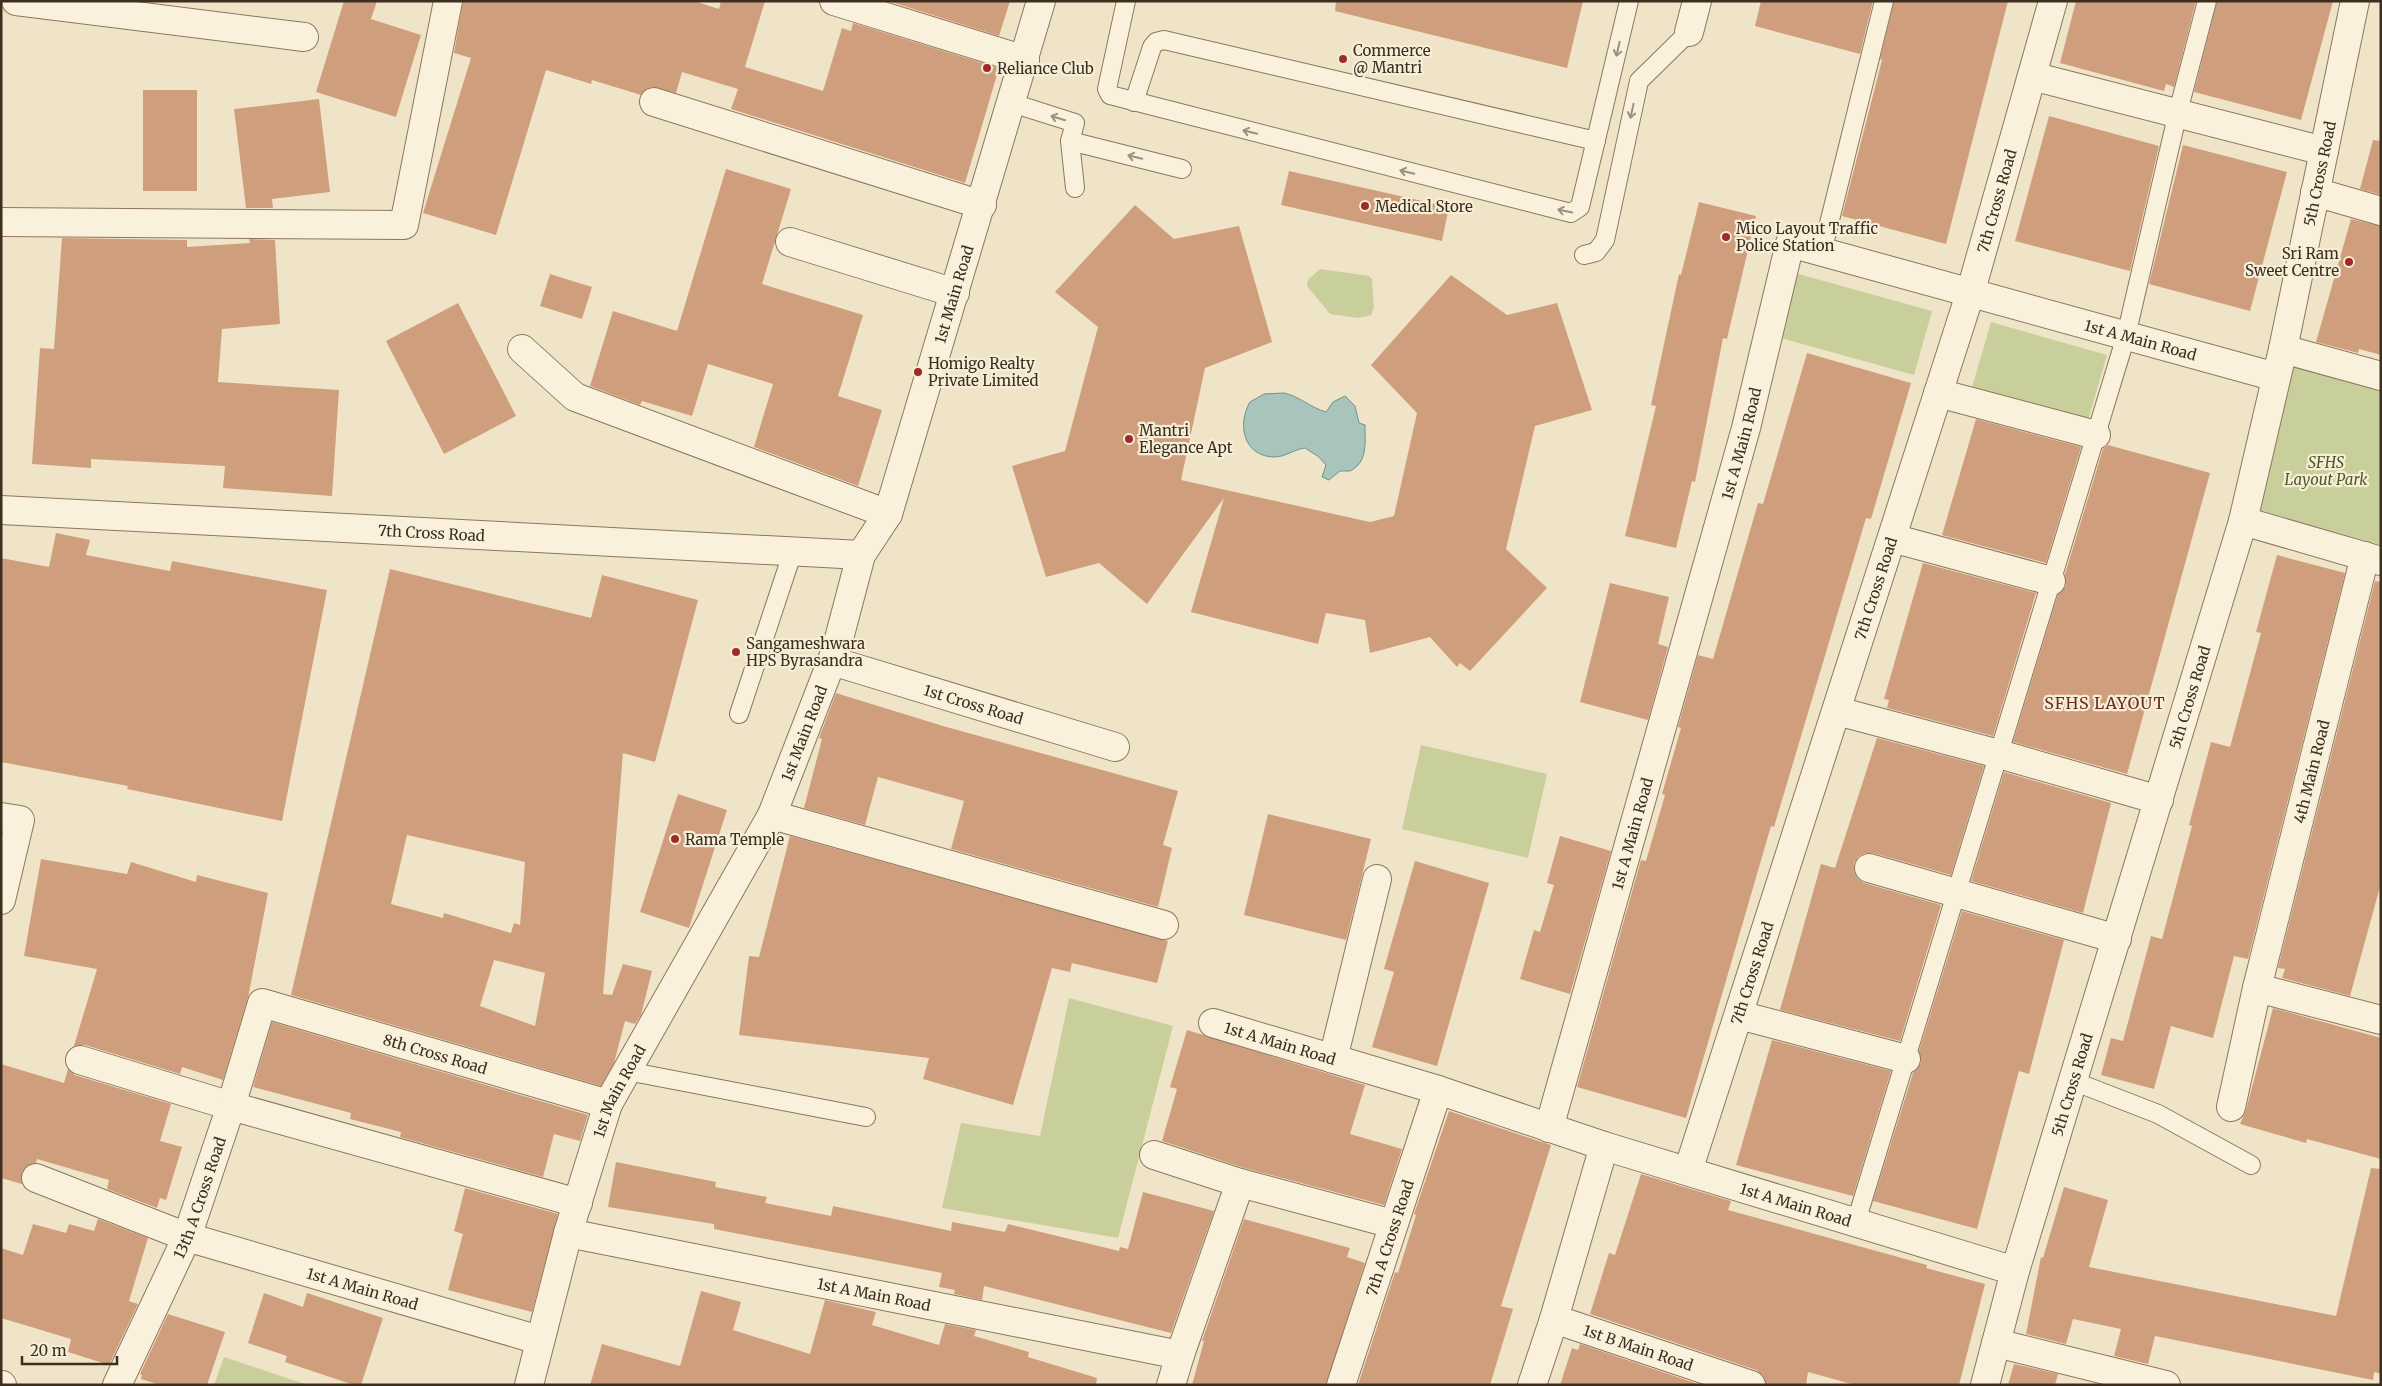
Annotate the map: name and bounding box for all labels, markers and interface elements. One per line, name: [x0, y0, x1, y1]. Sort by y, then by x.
one-way arrow: [1613, 40, 1622, 56]
place label: Commerce @ Mantri: [1353, 41, 1431, 77]
marker: Commerce @ Mantri: [1337, 53, 1349, 65]
place label: Reliance Club: [997, 59, 1094, 78]
marker: Reliance Club: [981, 62, 993, 74]
one-way arrow: [1627, 103, 1636, 119]
one-way arrow: [1050, 112, 1066, 122]
street label: 5th Cross Road: [2299, 119, 2339, 228]
one-way arrow: [1242, 127, 1258, 136]
street label: 7th Cross Road: [1973, 147, 2020, 255]
one-way arrow: [1127, 152, 1143, 161]
one-way arrow: [1400, 167, 1416, 176]
place label: Medical Store: [1375, 197, 1473, 216]
marker: Medical Store: [1359, 200, 1371, 212]
one-way arrow: [1558, 205, 1574, 215]
place label: Mico Layout Traffic Police Station: [1736, 219, 1878, 255]
marker: Mico Layout Traffic Police Station: [1720, 231, 1732, 243]
street label: 1st Main Road: [930, 243, 977, 345]
place label: Sri Ram Sweet Centre: [2245, 244, 2339, 280]
marker: Sri Ram Sweet Centre: [2343, 256, 2355, 268]
street label: 1st A Main Road: [2082, 315, 2199, 364]
place label: Homigo Realty Private Limited: [928, 354, 1039, 390]
marker: Homigo Realty Private Limited: [912, 366, 924, 378]
street label: 1st A Main Road: [1717, 385, 1765, 502]
place label: Mantri Elegance Apt: [1139, 421, 1233, 457]
marker: Mantri Elegance Apt: [1123, 433, 1135, 445]
park label: SFHS Layout Park: [2285, 453, 2368, 489]
street label: 7th Cross Road: [377, 520, 485, 545]
street label: 7th Cross Road: [1850, 535, 1901, 642]
place label: Sangameshwara HPS Byrasandra: [746, 634, 865, 670]
street label: 5th Cross Road: [2165, 643, 2214, 751]
marker: Sangameshwara HPS Byrasandra: [730, 646, 742, 658]
street label: 1st Cross Road: [922, 680, 1026, 728]
street label: 1st Main Road: [777, 683, 831, 784]
district label: SFHS LAYOUT: [2044, 693, 2166, 713]
street label: 4th Main Road: [2289, 718, 2333, 825]
street label: 1st A Main Road: [1607, 775, 1657, 892]
place label: Rama Temple: [685, 830, 784, 849]
marker: Rama Temple: [669, 833, 681, 845]
street label: 7th Cross Road: [1726, 919, 1777, 1027]
street label: 1st A Main Road: [1222, 1017, 1338, 1069]
street label: 8th Cross Road: [381, 1029, 490, 1078]
street label: 5th Cross Road: [2047, 1031, 2096, 1139]
street label: 1st Main Road: [589, 1041, 649, 1140]
street label: 13th A Cross Road: [169, 1134, 229, 1261]
street label: 7th A Cross Road: [1361, 1177, 1417, 1298]
street label: 1st A Main Road: [1738, 1178, 1854, 1230]
street label: 1st A Main Road: [304, 1263, 421, 1314]
street label: 1st A Main Road: [816, 1273, 932, 1315]
street label: 1st B Main Road: [1581, 1320, 1696, 1375]
scale bar: [22, 1334, 118, 1366]
text: 20 m: [30, 1341, 67, 1360]

